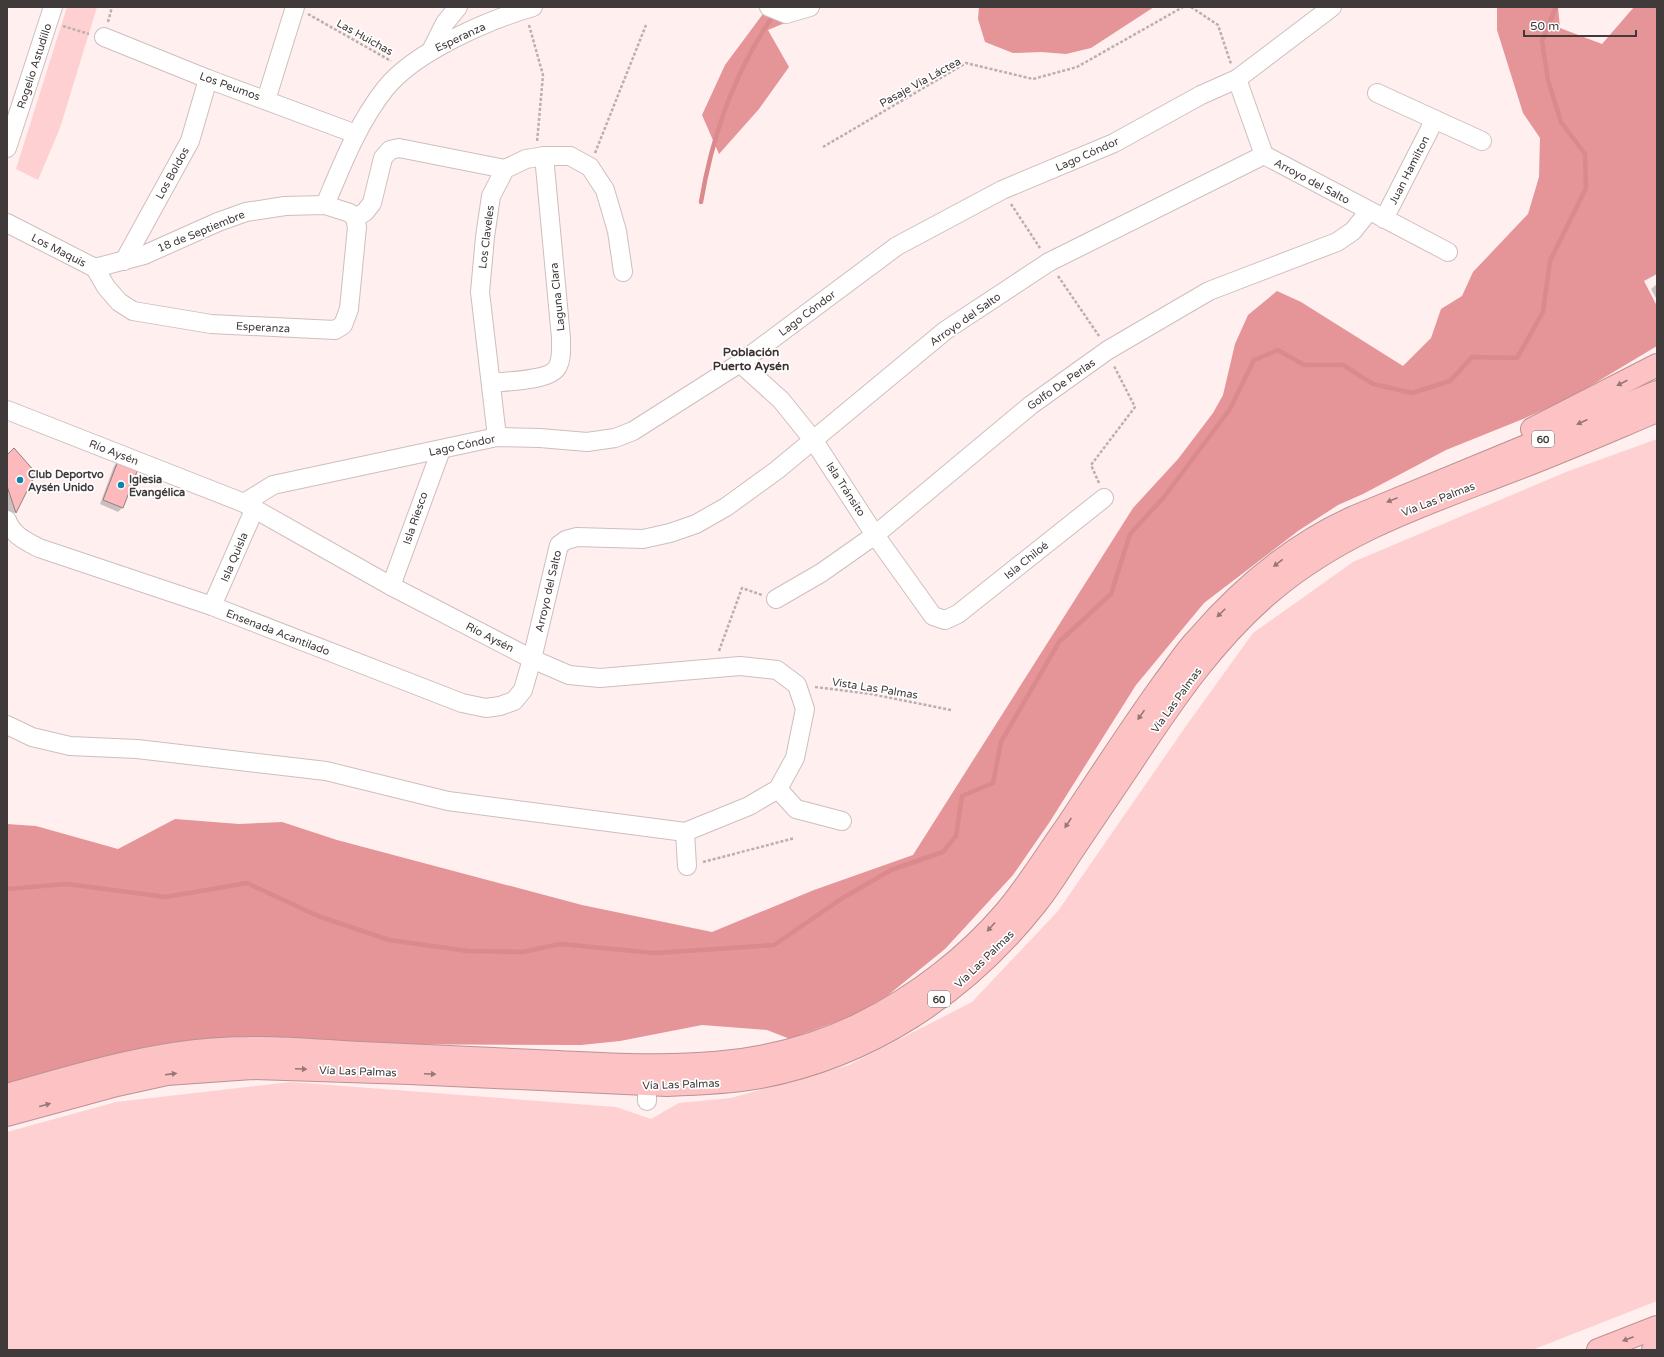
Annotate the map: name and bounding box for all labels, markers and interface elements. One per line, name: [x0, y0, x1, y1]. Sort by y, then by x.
scale bar: [1524, 12, 1636, 38]
street label: Las Huichas: [334, 17, 395, 58]
text: 50 m: [1530, 19, 1559, 33]
street label: Esperanza: [433, 20, 487, 55]
street label: Rogelio Astudillo: [15, 22, 54, 110]
street label: Pasaje Vía Láctea: [877, 55, 963, 110]
street label: Los Peumos: [198, 70, 262, 103]
street label: Lago Cóndor: [1054, 134, 1121, 174]
street label: Juan Hamilton: [1387, 134, 1432, 207]
street label: Los Boldos: [153, 145, 192, 201]
street label: Arroyo del Salto: [1272, 156, 1352, 207]
street label: Los Claveles: [476, 205, 497, 270]
street label: 18 de Septiembre: [156, 208, 247, 255]
street label: Los Maquis: [29, 231, 88, 270]
street label: Laguna Clara: [547, 262, 568, 332]
street label: Lago Cóndor: [776, 287, 839, 339]
street label: Arroyo del Salto: [927, 290, 1004, 349]
street label: Esperanza: [236, 320, 290, 335]
district label: Población Puerto Aysén: [713, 345, 789, 374]
street label: Golfo De Perlas: [1025, 356, 1098, 413]
one-way arrow: [1617, 380, 1628, 386]
one-way arrow: [1576, 419, 1588, 426]
road number: 60: [1532, 431, 1554, 447]
street label: Lago Cóndor: [428, 432, 497, 459]
street label: Río Aysén: [87, 437, 140, 468]
street label: Isla Tránsito: [823, 460, 868, 519]
place label: Club Deportvo Aysén Unido: [28, 468, 104, 495]
place label: Iglesia Evangélica: [129, 473, 185, 500]
marker: Club Deportvo Aysén Unido: [15, 475, 25, 485]
marker: Iglesia Evangélica: [116, 480, 126, 490]
street label: Vía Las Palmas: [1400, 480, 1477, 519]
street label: Isla Riesco: [400, 490, 431, 546]
one-way arrow: [1385, 498, 1397, 504]
street label: Isla Quisla: [218, 530, 251, 584]
street label: Isla Chiloé: [1002, 539, 1051, 582]
street label: Arroyo del Salto: [533, 549, 564, 633]
one-way arrow: [1273, 559, 1284, 567]
street label: Ensenada Acantilado: [224, 607, 332, 658]
one-way arrow: [1216, 608, 1226, 618]
street label: Río Aysén: [464, 620, 516, 655]
street label: Vía Las Palmas: [1148, 665, 1204, 735]
street label: Vista Las Palmas: [831, 675, 919, 702]
one-way arrow: [1137, 710, 1145, 720]
one-way arrow: [1065, 817, 1072, 829]
one-way arrow: [987, 922, 996, 932]
street label: Vía Las Palmas: [952, 928, 1017, 991]
road number: 60: [928, 991, 950, 1007]
street label: Vía Las Palmas: [319, 1064, 397, 1079]
one-way arrow: [295, 1066, 308, 1072]
one-way arrow: [165, 1071, 177, 1077]
one-way arrow: [424, 1071, 436, 1078]
street label: Vía Las Palmas: [642, 1077, 720, 1092]
one-way arrow: [38, 1101, 51, 1107]
one-way arrow: [1621, 1336, 1633, 1342]

